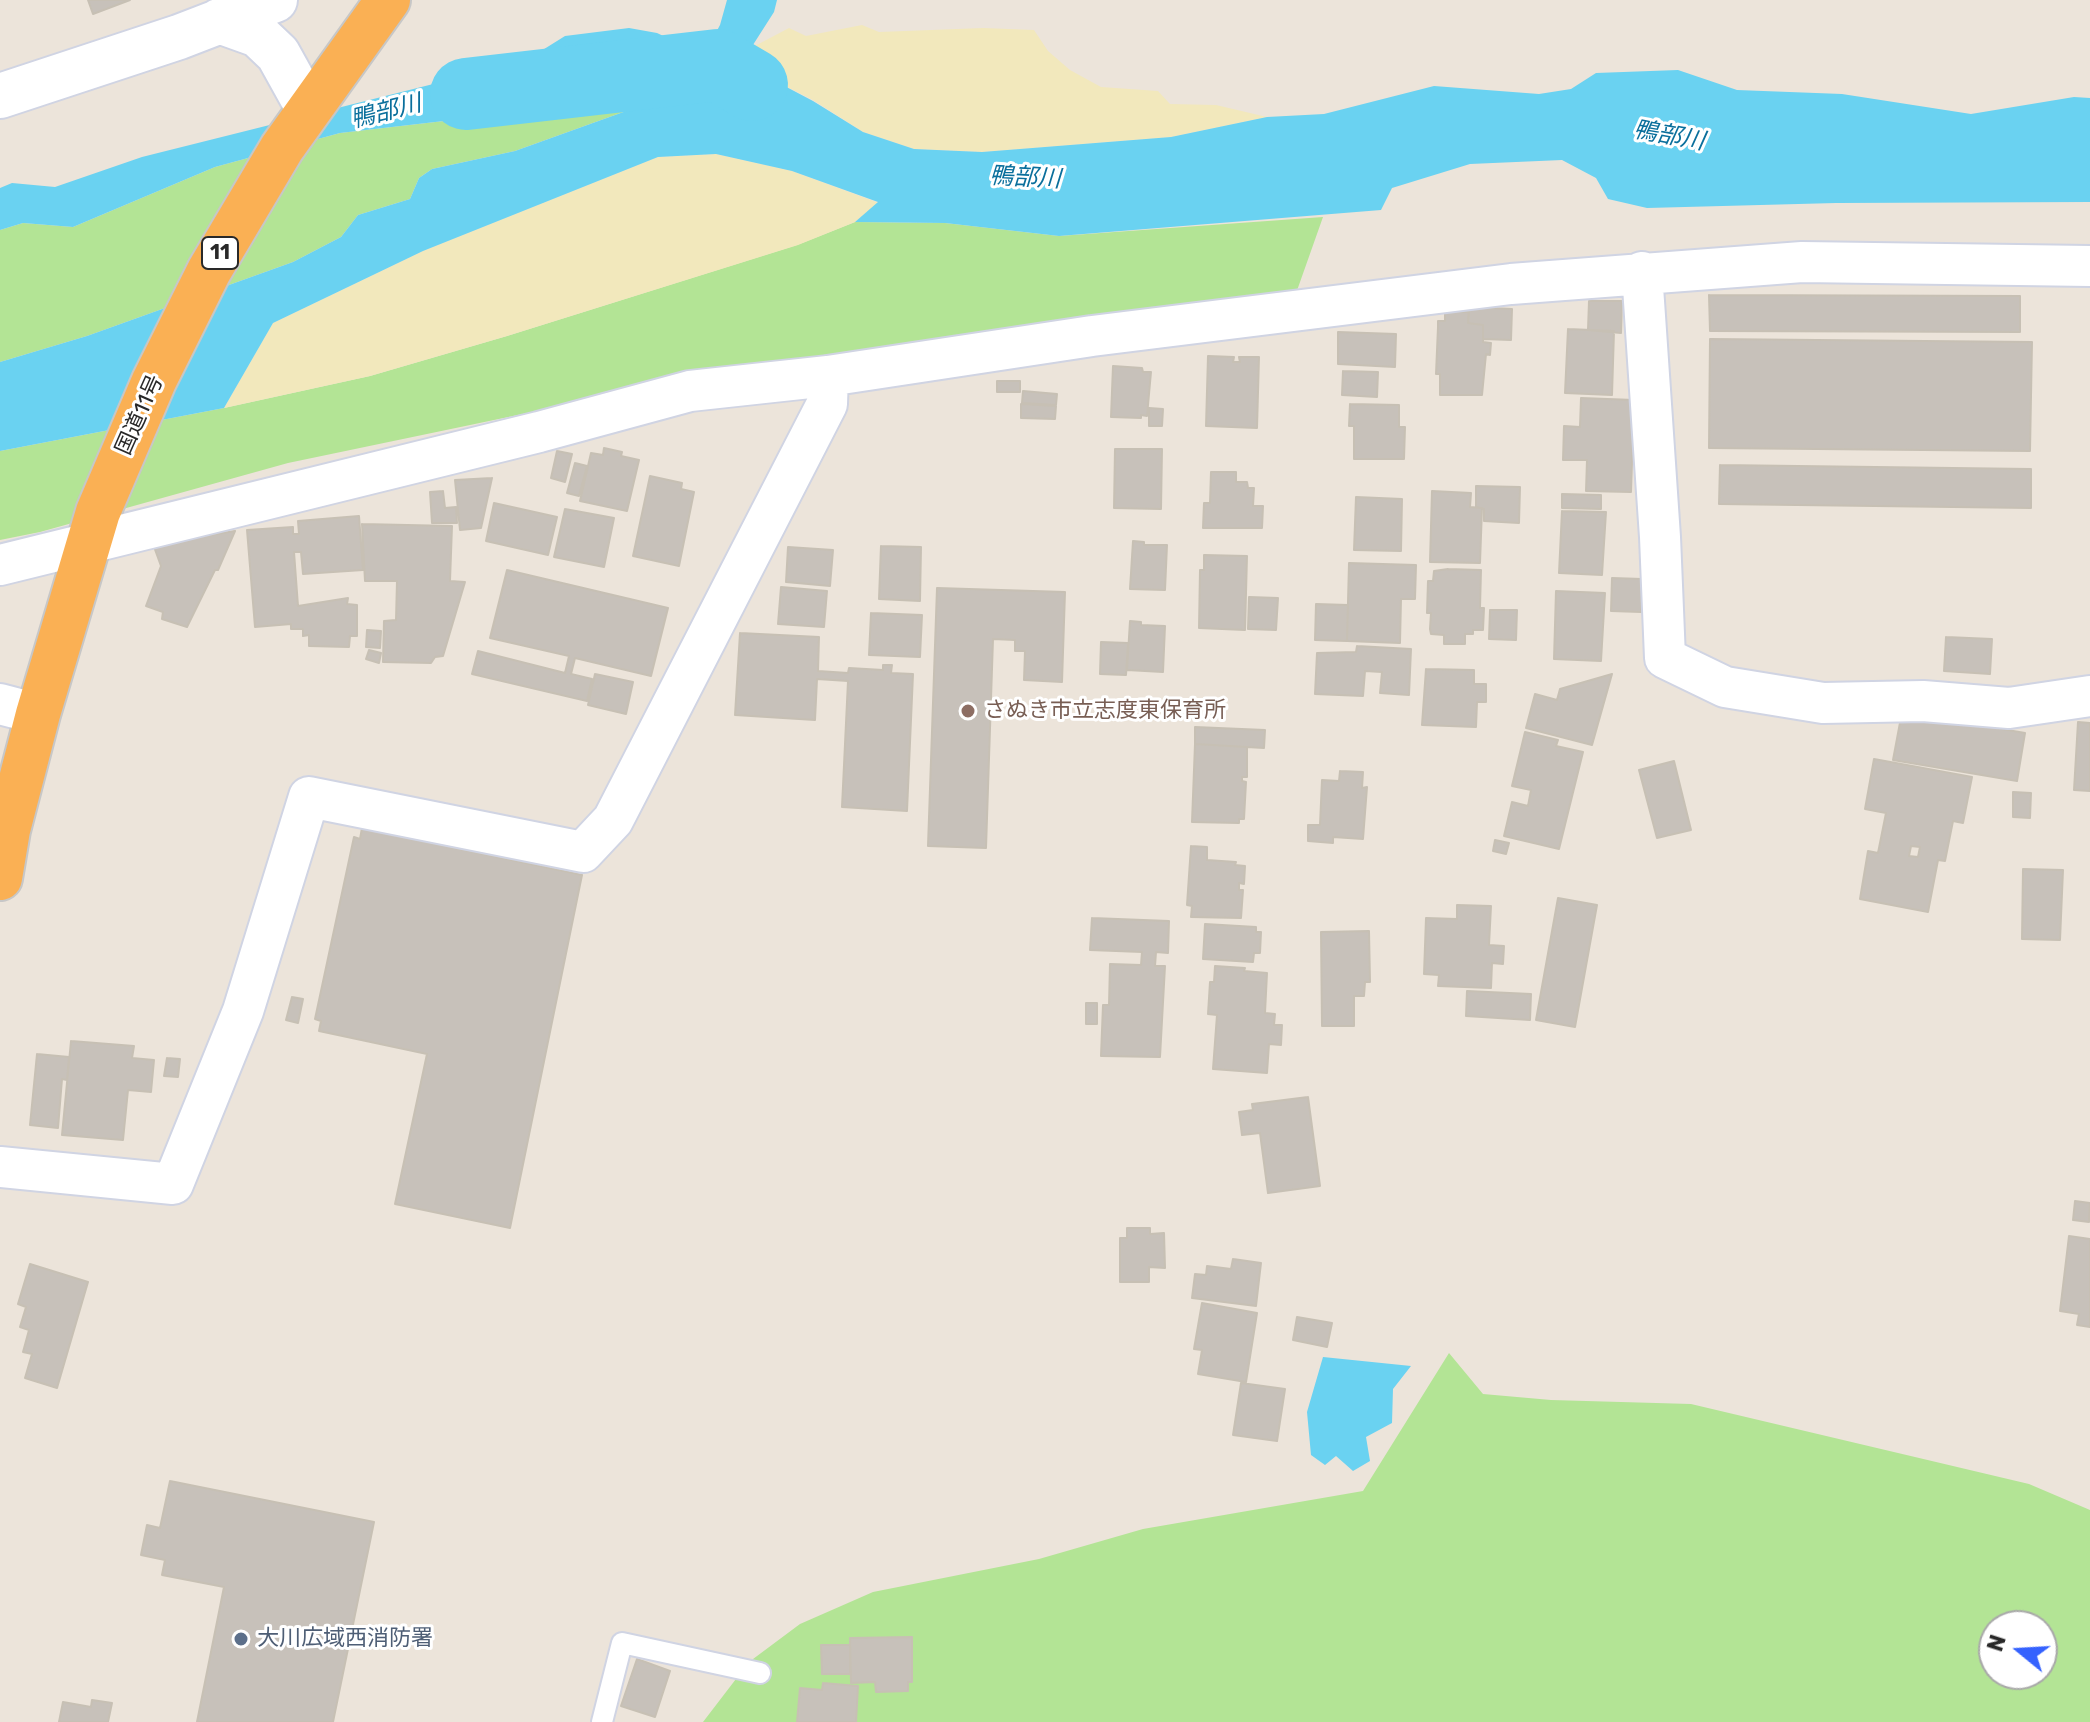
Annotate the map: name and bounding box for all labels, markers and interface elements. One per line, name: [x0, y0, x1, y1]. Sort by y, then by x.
water label: 鴨部川: [348, 89, 424, 135]
water label: 鴨部川: [1631, 116, 1707, 156]
water label: 鴨部川: [988, 162, 1062, 194]
road number: 11: [202, 237, 238, 269]
street label: 国道11号: [111, 371, 169, 459]
place label: さぬき市立志度東保育所: [984, 698, 1226, 724]
marker: さぬき市立志度東保育所: [959, 702, 977, 720]
north arrow: [1978, 1610, 2058, 1690]
place label: 大川広域西消防署: [257, 1626, 433, 1652]
marker: 大川広域西消防署: [232, 1630, 250, 1648]
text: N: [1981, 1631, 2012, 1655]

